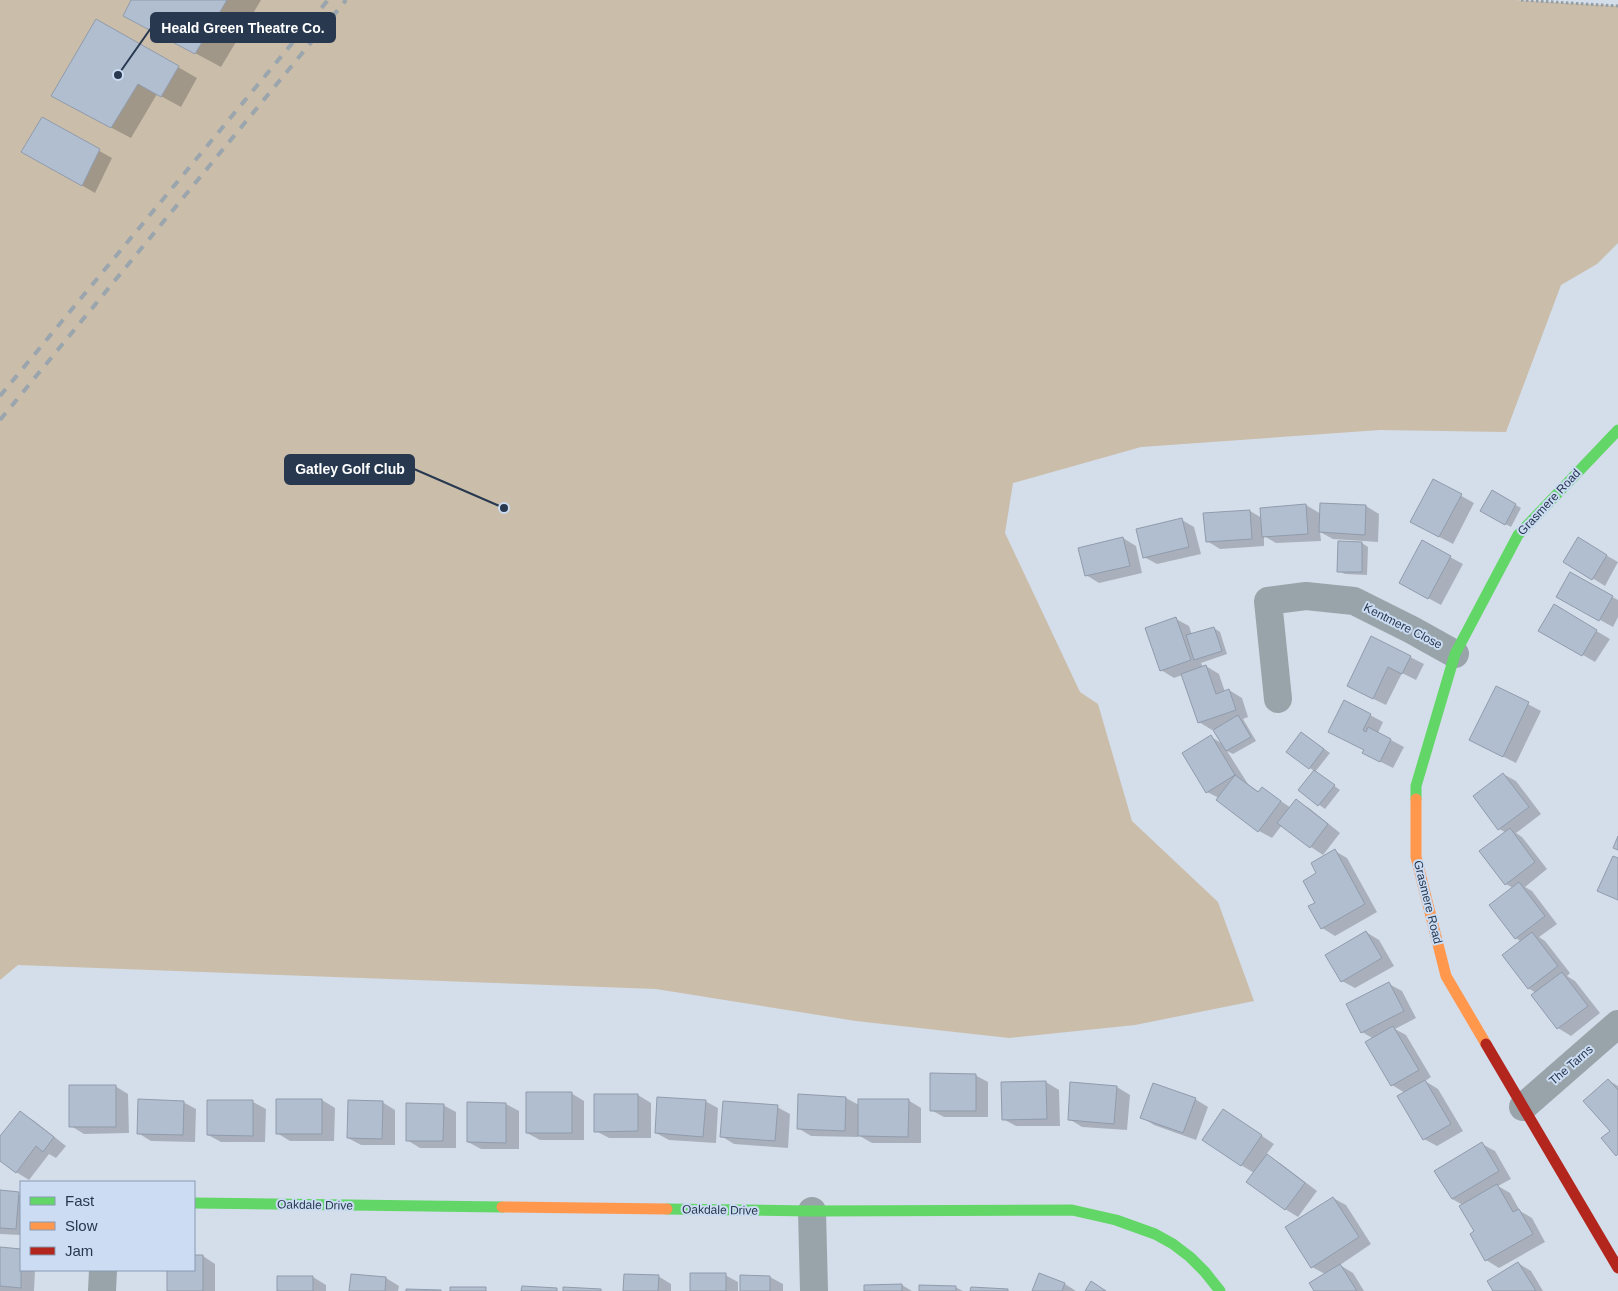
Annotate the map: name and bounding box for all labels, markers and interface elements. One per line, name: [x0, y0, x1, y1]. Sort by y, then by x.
callout: Heald Green Theatre Co.: [151, 13, 335, 42]
text: Heald Green Theatre Co.: [161, 20, 325, 36]
callout: Gatley Golf Club: [285, 455, 414, 484]
text: Gatley Golf Club: [295, 461, 405, 477]
street label: Grasmere Road: [1515, 466, 1583, 538]
street label: Kentmere Close: [1361, 600, 1445, 652]
street label: Grasmere Road: [1411, 859, 1445, 945]
street label: The Tarns: [1546, 1042, 1596, 1088]
legend: [20, 1181, 195, 1271]
text: Fast: [65, 1192, 95, 1209]
street label: Oakdale Drive: [277, 1197, 353, 1213]
street label: Oakdale Drive: [682, 1202, 758, 1218]
text: Slow: [65, 1217, 98, 1234]
text: Jam: [65, 1242, 93, 1259]

